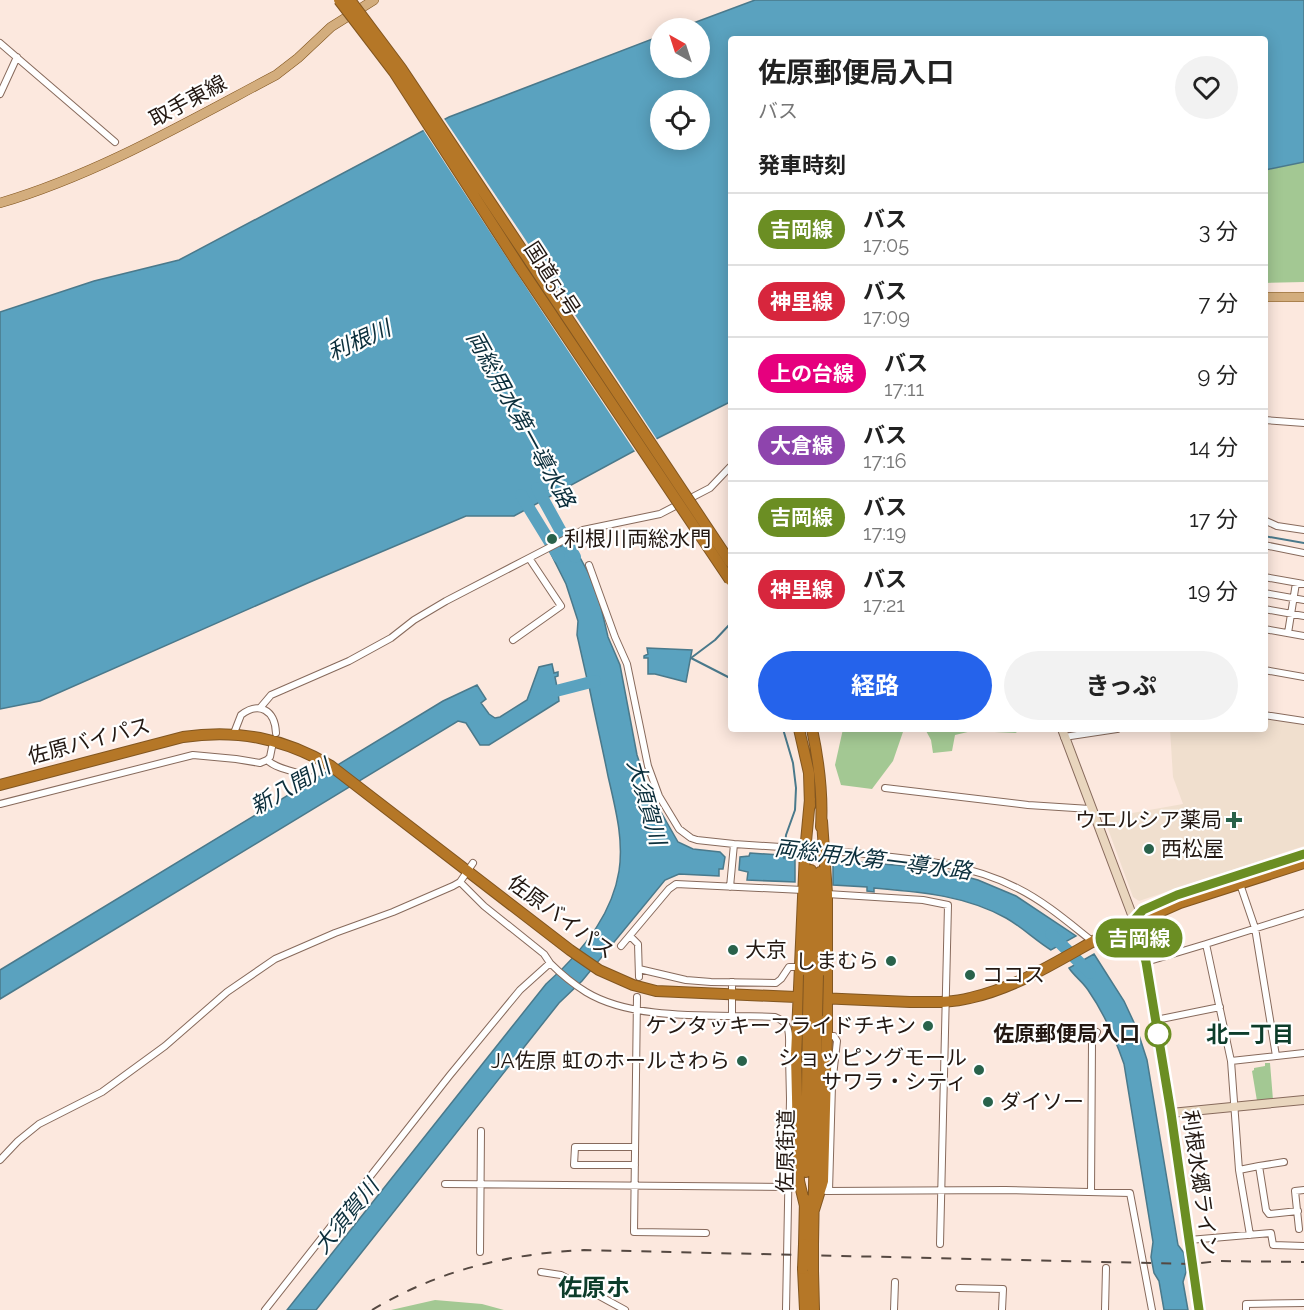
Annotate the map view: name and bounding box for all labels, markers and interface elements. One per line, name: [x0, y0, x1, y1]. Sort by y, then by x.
north arrow: [650, 18, 710, 78]
map controls: [650, 18, 710, 150]
text: 佐原郵便局入口: [758, 56, 954, 89]
button: heart: [1175, 56, 1238, 119]
street label: 取手東線: [145, 70, 231, 131]
button: locate: [650, 90, 710, 150]
text: バス: [758, 99, 798, 123]
text: 発車時刻: [758, 152, 846, 178]
text: バス: [863, 206, 907, 232]
text: 吉岡線: [770, 217, 833, 242]
text: 3 分: [1199, 218, 1238, 244]
text: 17:05: [863, 233, 909, 257]
street label: 国道51号: [519, 237, 586, 321]
text: バス: [863, 278, 907, 304]
text: 神里線: [770, 289, 833, 314]
text: 7 分: [1199, 290, 1238, 316]
text: 17:09: [863, 305, 910, 329]
water label: 利根川: [324, 314, 396, 365]
water label: 両総用水第一導水路: [462, 326, 581, 514]
text: バス: [884, 350, 928, 376]
text: 上の台線: [770, 361, 854, 386]
text: 9 分: [1197, 362, 1238, 388]
text: 17:11: [884, 377, 924, 401]
text: バス: [863, 422, 907, 448]
text: 大倉線: [770, 433, 833, 458]
text: 14 分: [1189, 434, 1238, 460]
text: 17:16: [863, 449, 907, 473]
text: バス: [863, 494, 907, 520]
text: 吉岡線: [770, 505, 833, 530]
text: 17 分: [1189, 506, 1238, 532]
text: 17:19: [863, 521, 906, 545]
place label: 利根川両総水門: [564, 526, 711, 551]
marker: 利根川両総水門: [545, 532, 559, 546]
text: バス: [863, 566, 907, 592]
text: 神里線: [770, 577, 833, 602]
text: 19 分: [1188, 578, 1238, 604]
text: 17:21: [863, 593, 905, 617]
button: 経路: [758, 651, 992, 720]
button: きっぷ: [1004, 651, 1238, 720]
street label: 佐原バイパス: [25, 712, 153, 769]
water label: 新八間川: [245, 752, 336, 819]
water label: 大須賀川: [622, 756, 672, 850]
place label: ウエルシア薬局: [1075, 807, 1222, 832]
marker: ウエルシア薬局: [1227, 813, 1241, 827]
water label: 両総用水第一導水路: [773, 834, 975, 884]
place label: 西松屋: [1161, 836, 1224, 861]
marker: 西松屋: [1142, 842, 1156, 856]
street label: 佐原バイパス: [503, 870, 619, 964]
line badge: 吉岡線: [1104, 918, 1174, 958]
text: 吉岡線: [1108, 926, 1171, 951]
place label: 大京: [745, 937, 787, 962]
marker: 大京: [726, 943, 740, 957]
place label: しまむら: [795, 948, 879, 973]
marker: しまむら: [884, 954, 898, 968]
place label: ココス: [982, 962, 1045, 987]
marker: ココス: [963, 968, 977, 982]
place label: ケンタッキーフライドチキン: [646, 1013, 916, 1038]
marker: ケンタッキーフライドチキン: [921, 1019, 935, 1033]
place label: 佐原郵便局入口: [993, 1021, 1140, 1046]
marker: 佐原郵便局入口: [1145, 1021, 1171, 1047]
district label: 北一丁目: [1206, 1021, 1294, 1047]
place label: ショッピングモール サワラ・シティ: [778, 1045, 967, 1094]
place label: JA佐原 虹のホールさわら: [491, 1048, 730, 1073]
marker: JA佐原 虹のホールさわら: [735, 1054, 749, 1068]
marker: ショッピングモール サワラ・シティ: [972, 1063, 986, 1077]
place label: ダイソー: [1000, 1089, 1084, 1114]
marker: ダイソー: [981, 1095, 995, 1109]
street label: 利根水郷ライン: [1178, 1108, 1223, 1257]
street label: 佐原街道: [772, 1109, 799, 1193]
water label: 大須賀川: [308, 1172, 385, 1258]
district label: 佐原ホ: [558, 1273, 630, 1302]

